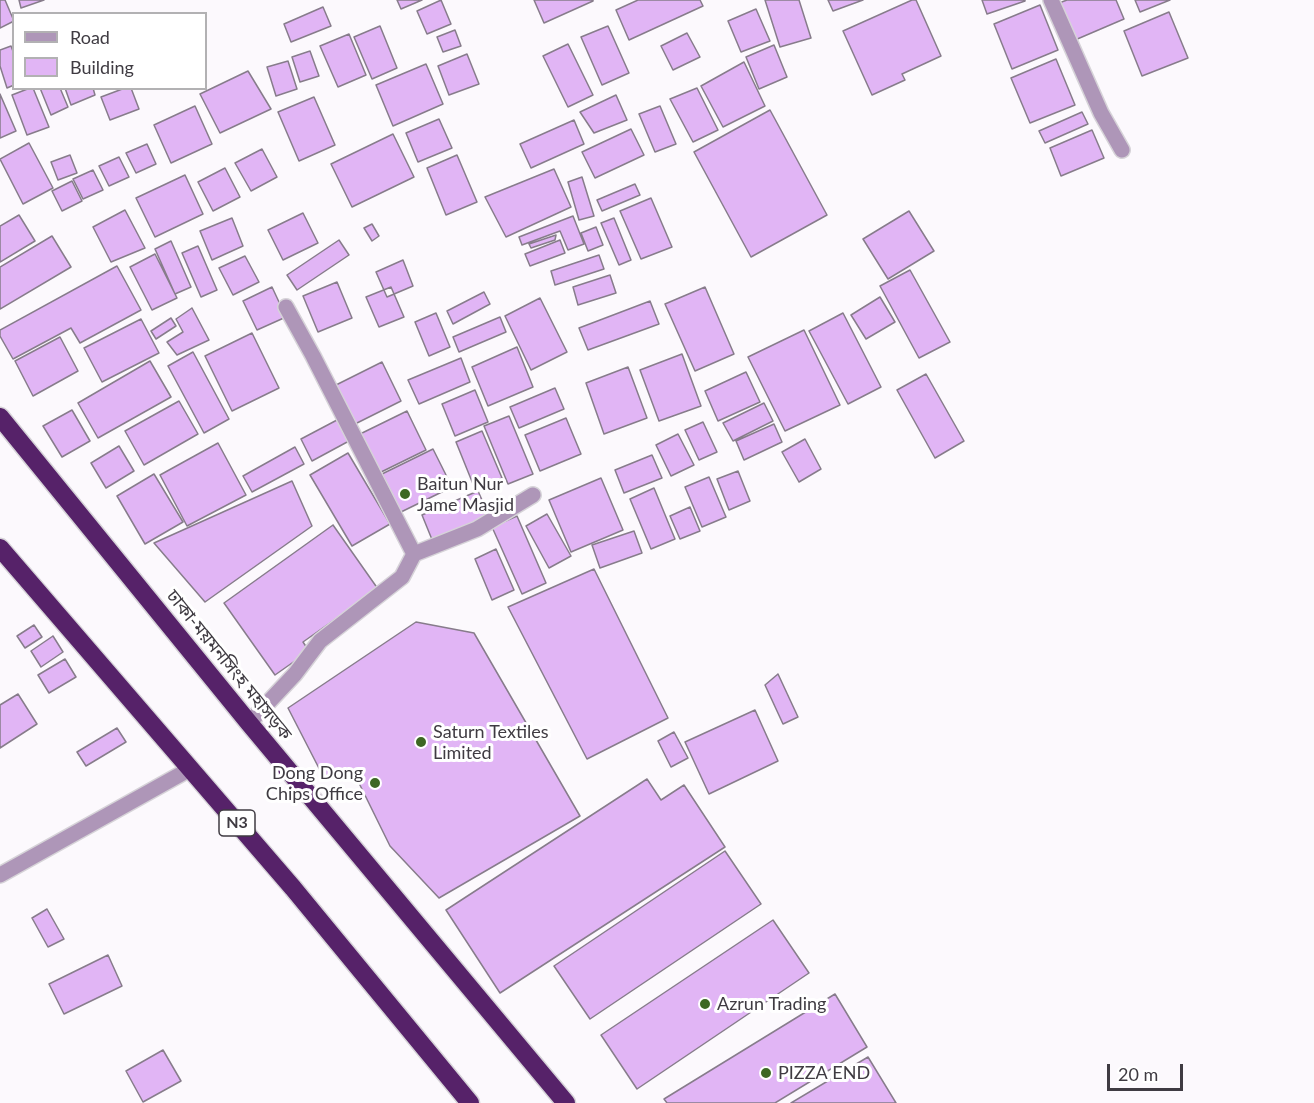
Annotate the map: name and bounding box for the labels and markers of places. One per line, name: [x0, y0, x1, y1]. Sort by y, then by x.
place label: Baitun Nur Jame Masjid: [417, 473, 514, 516]
marker: Baitun Nur Jame Masjid: [398, 487, 412, 501]
place label: Saturn Textiles Limited: [433, 721, 549, 764]
marker: Saturn Textiles Limited: [414, 735, 428, 749]
place label: Dong Dong Chips Office: [266, 762, 363, 804]
marker: Dong Dong Chips Office: [368, 776, 382, 790]
place label: Azrun Trading: [717, 993, 826, 1015]
marker: Azrun Trading: [698, 997, 712, 1011]
place label: PIZZA END: [778, 1062, 870, 1084]
marker: PIZZA END: [759, 1066, 773, 1080]

